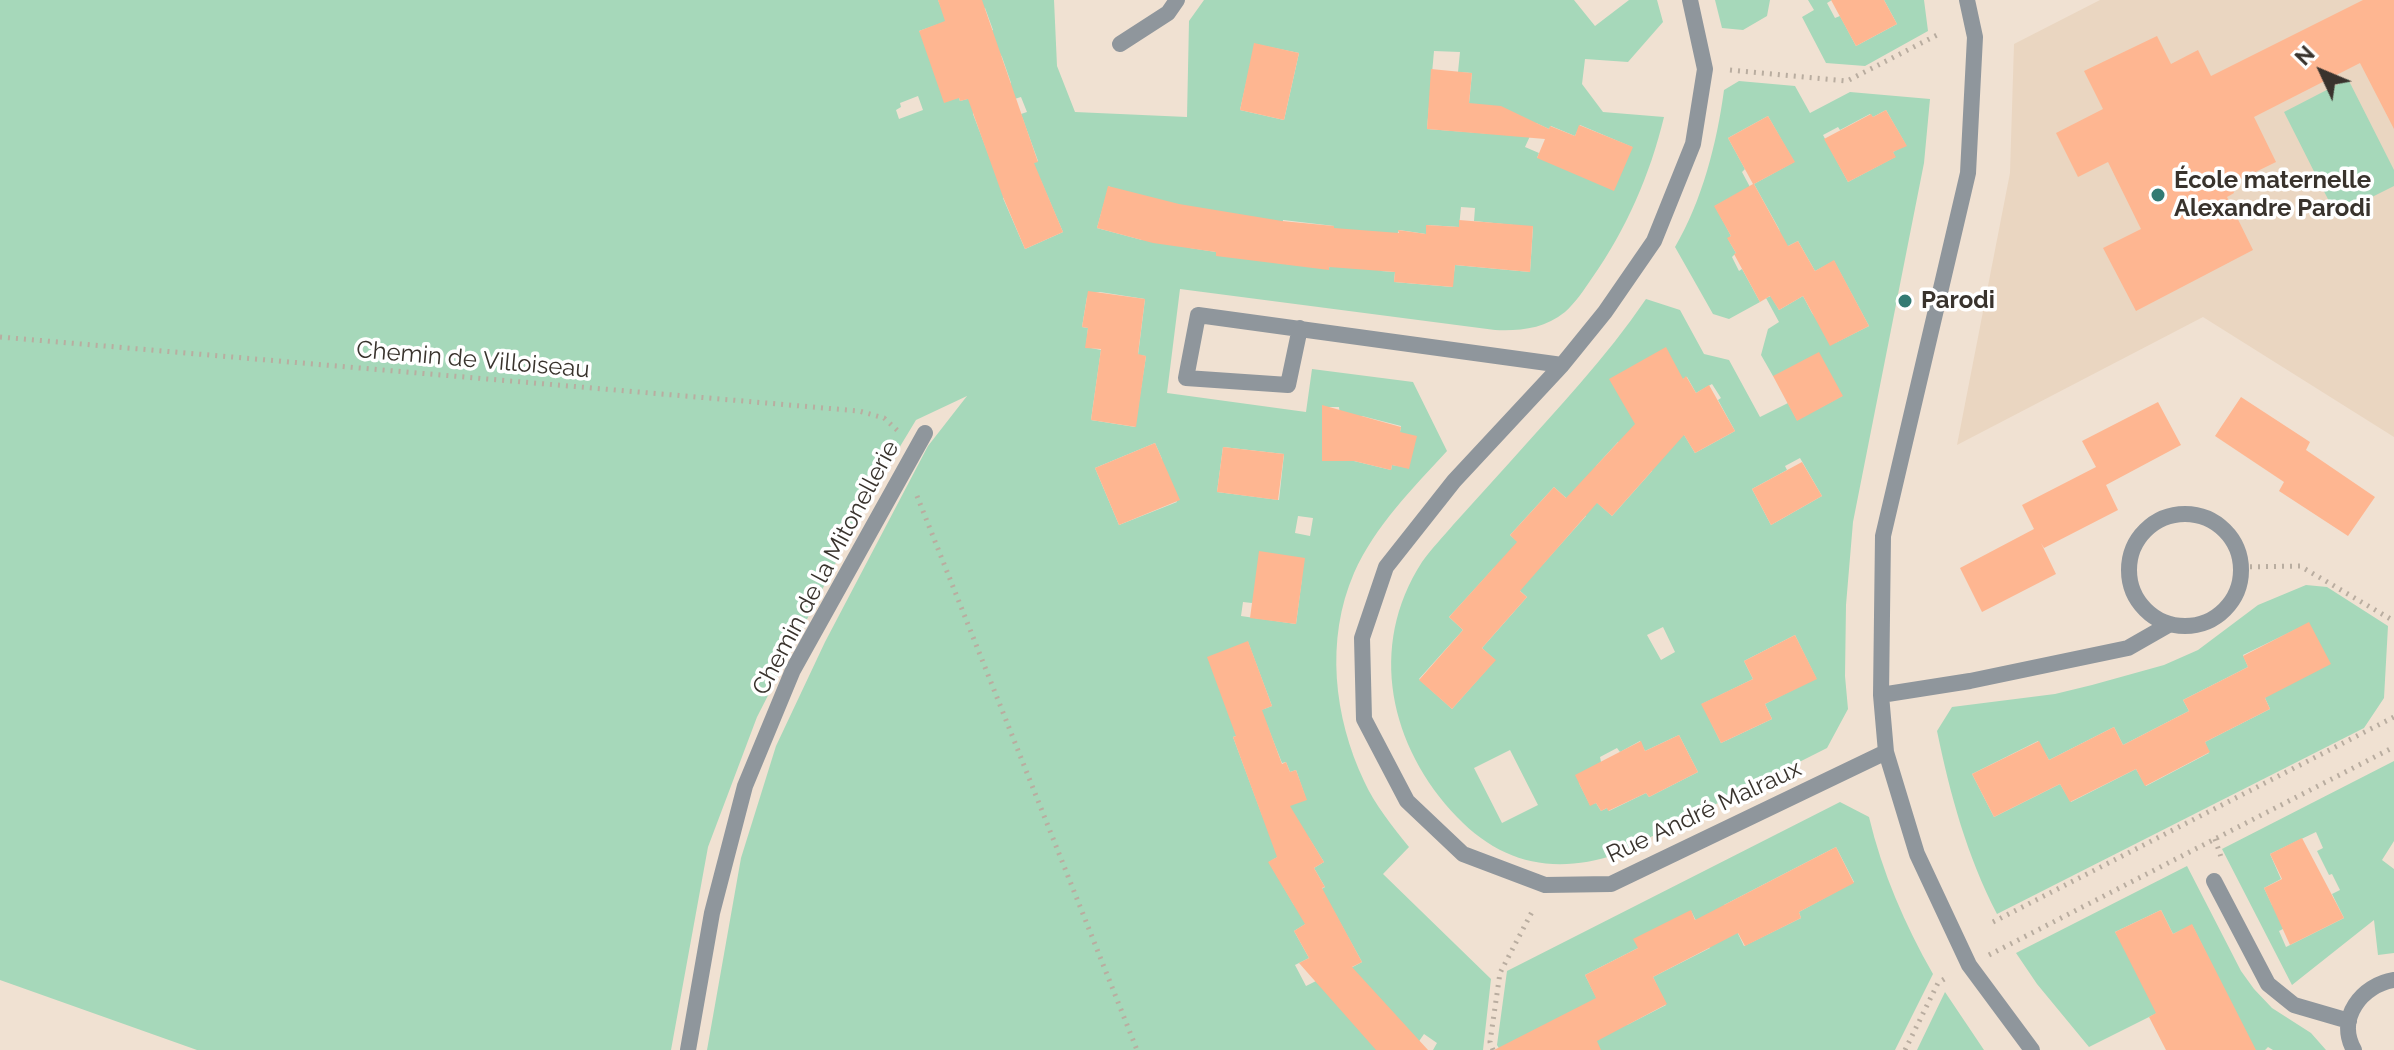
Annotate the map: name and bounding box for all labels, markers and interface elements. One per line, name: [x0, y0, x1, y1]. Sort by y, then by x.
north arrow: [2282, 32, 2362, 112]
text: N: [2290, 40, 2320, 70]
place label: École maternelle Alexandre Parodi: [2174, 167, 2371, 223]
marker: École maternelle Alexandre Parodi: [2149, 186, 2167, 204]
place label: Parodi: [1921, 287, 1995, 315]
marker: Parodi: [1896, 292, 1914, 310]
street label: Chemin de Villoiseau: [355, 335, 591, 385]
street label: Chemin de la Mitonellerie: [747, 436, 905, 700]
street label: Rue André Malraux: [1602, 754, 1806, 870]

